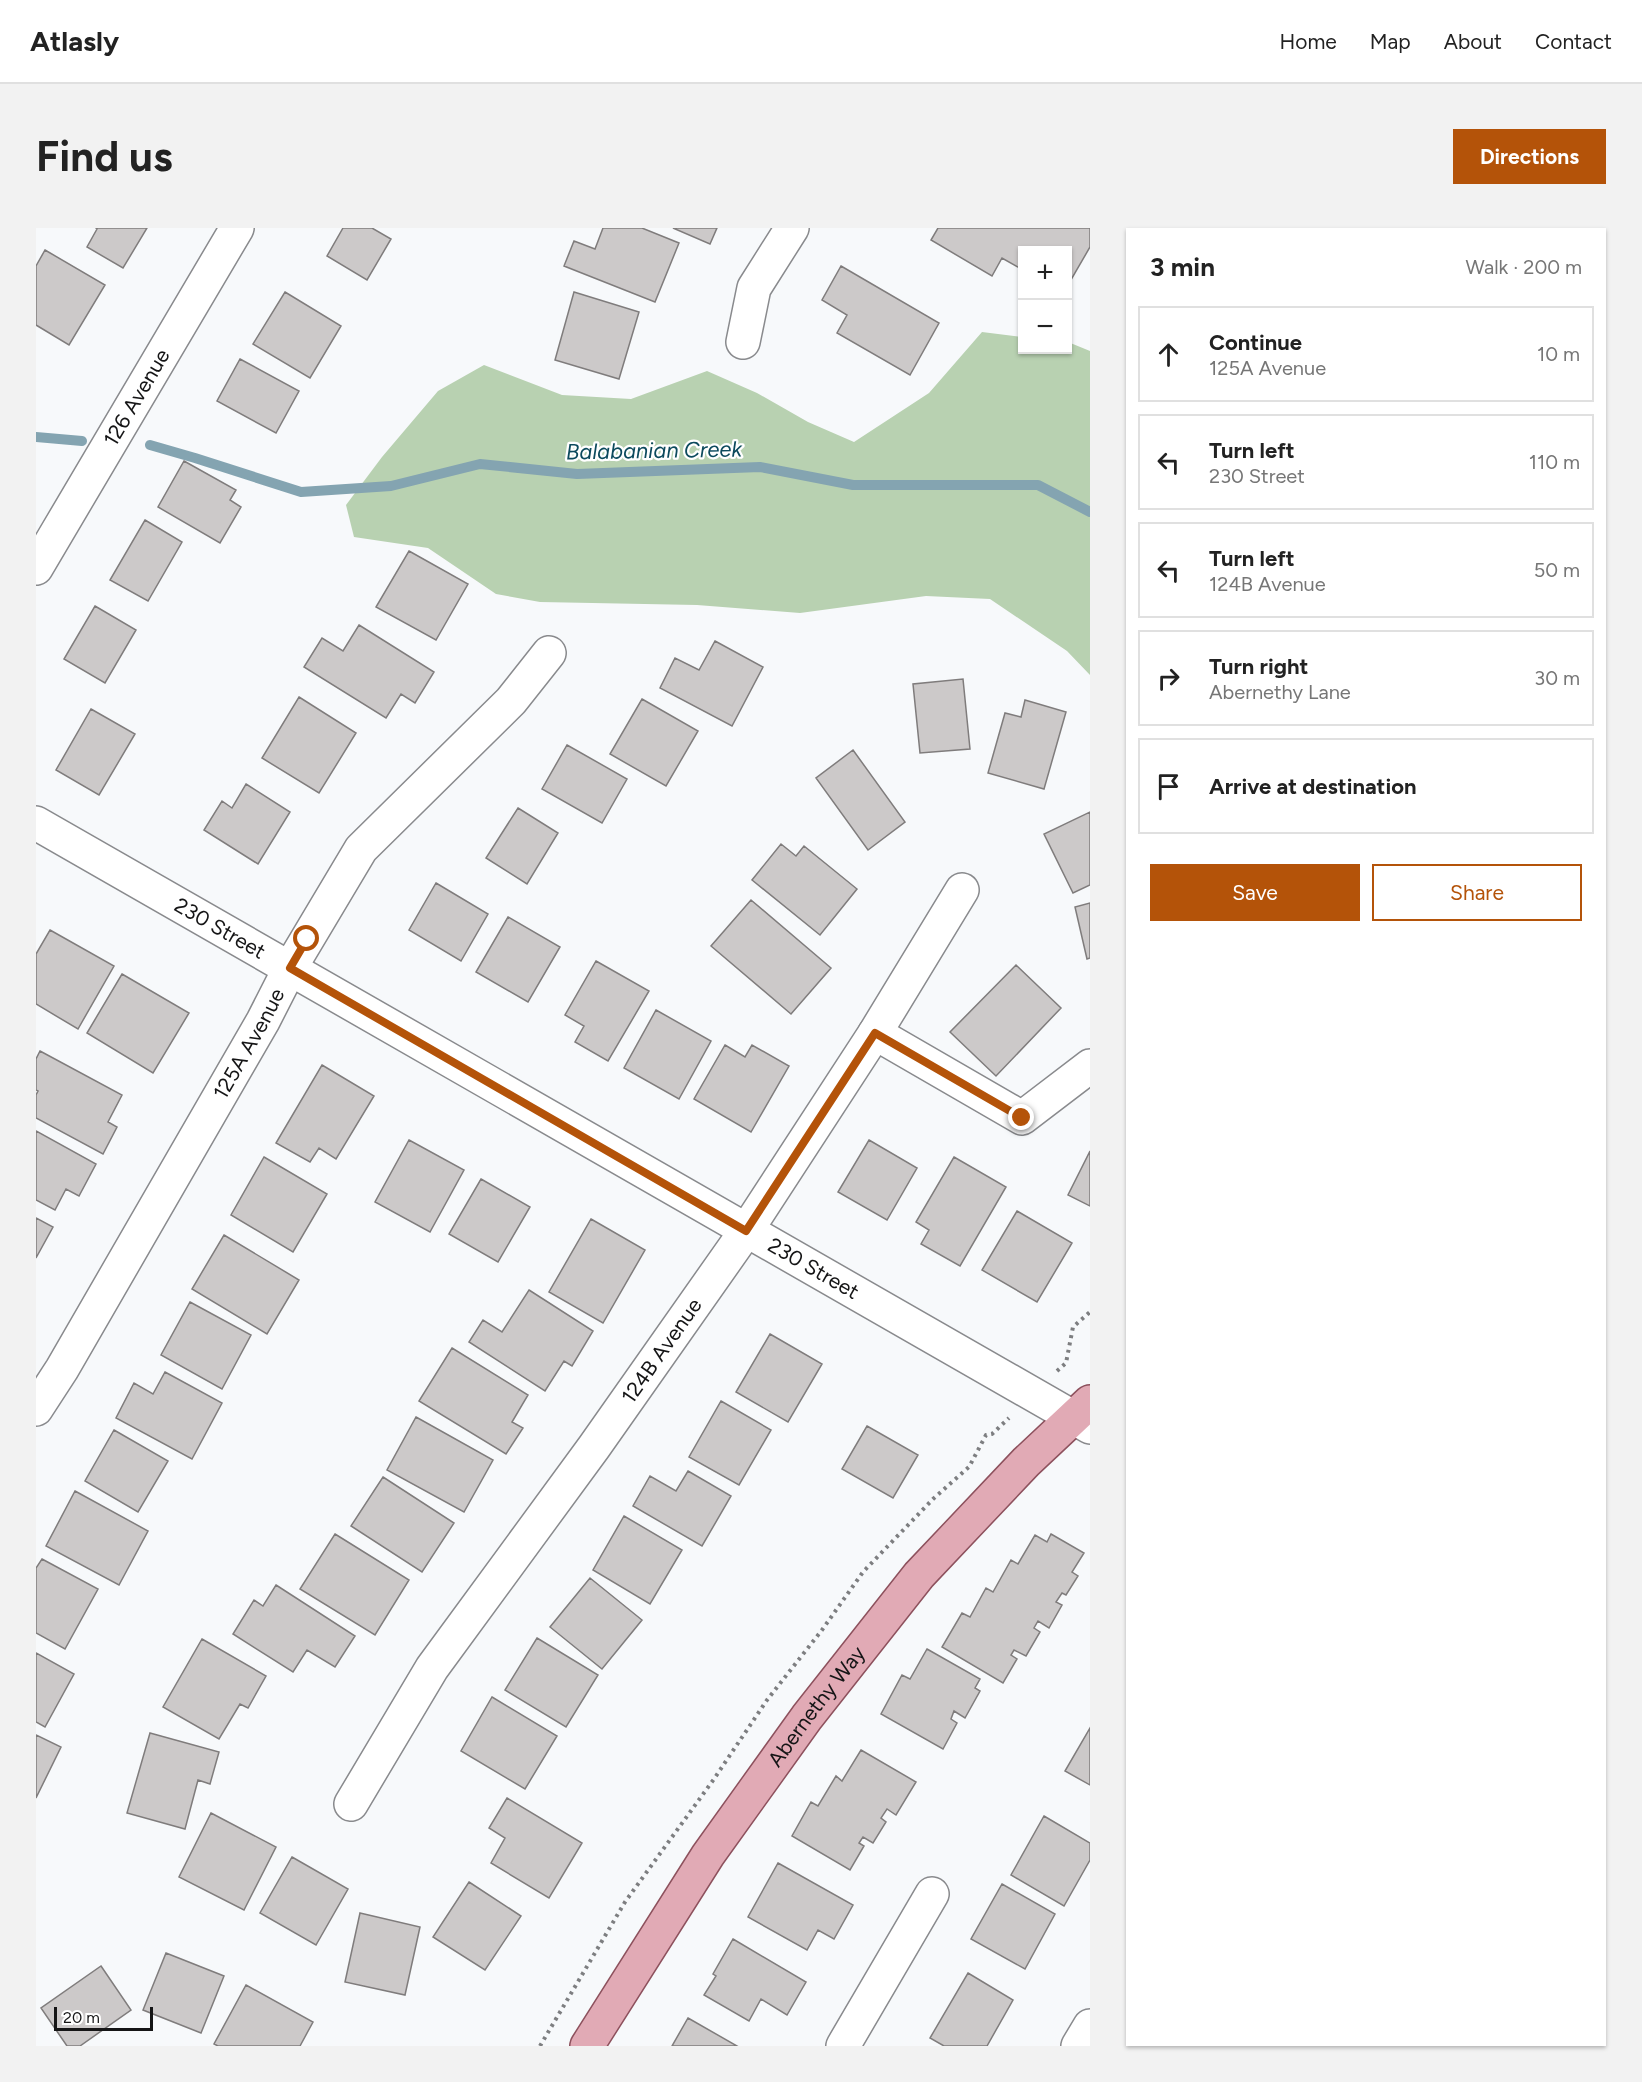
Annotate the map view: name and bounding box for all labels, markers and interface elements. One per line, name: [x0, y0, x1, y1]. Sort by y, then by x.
text: Atlasly: [30, 24, 119, 58]
text: Home: [1280, 29, 1337, 54]
text: Map: [1370, 29, 1411, 54]
text: About: [1444, 29, 1502, 54]
text: Contact: [1535, 29, 1612, 54]
button: Directions: [1453, 129, 1606, 184]
text: Find us: [36, 131, 173, 182]
map controls: [1018, 246, 1072, 354]
button: +: [1018, 246, 1072, 300]
text: 3 min: [1150, 251, 1215, 283]
text: Walk · 200 m: [1466, 255, 1582, 279]
button: −: [1018, 300, 1072, 354]
text: Continue: [1209, 329, 1302, 356]
icon: ahead: [1152, 338, 1185, 371]
text: 10 m: [1537, 342, 1580, 366]
street label: 126 Avenue: [98, 344, 175, 450]
text: 125A Avenue: [1209, 356, 1326, 380]
water label: Balabanian Creek: [566, 435, 744, 466]
text: Turn left: [1209, 437, 1295, 464]
icon: left: [1152, 446, 1185, 479]
text: 110 m: [1529, 450, 1580, 474]
text: 230 Street: [1209, 464, 1305, 488]
text: Turn left: [1209, 545, 1295, 572]
icon: left: [1152, 554, 1185, 587]
text: 50 m: [1534, 558, 1580, 582]
text: 124B Avenue: [1209, 572, 1326, 596]
text: Turn right: [1209, 653, 1308, 680]
icon: right: [1152, 662, 1185, 695]
text: 30 m: [1534, 666, 1580, 690]
text: Abernethy Lane: [1209, 680, 1351, 704]
icon: arrive: [1152, 770, 1185, 803]
text: Arrive at destination: [1209, 773, 1417, 800]
button: Save: [1150, 864, 1360, 921]
button: Share: [1372, 864, 1582, 921]
street label: 230 Street: [170, 892, 270, 964]
route start: [293, 925, 319, 951]
street label: 125A Avenue: [208, 984, 290, 1103]
route end: [1008, 1104, 1034, 1130]
street label: 230 Street: [764, 1232, 864, 1304]
street label: 124B Avenue: [616, 1293, 707, 1408]
street label: Abernethy Way: [762, 1641, 870, 1771]
scale bar: [54, 2004, 153, 2032]
text: 20 m: [63, 2008, 100, 2027]

